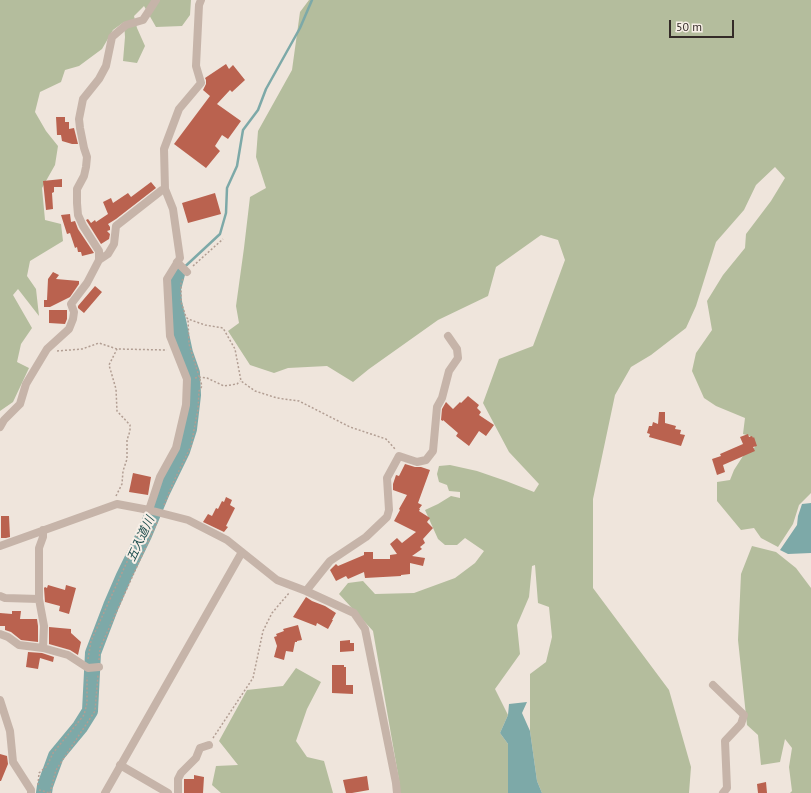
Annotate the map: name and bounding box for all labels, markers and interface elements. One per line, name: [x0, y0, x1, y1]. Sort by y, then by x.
scale bar: [671, 12, 736, 38]
text: 50 m: [676, 19, 702, 34]
water label: 五入道川: [124, 514, 158, 564]

